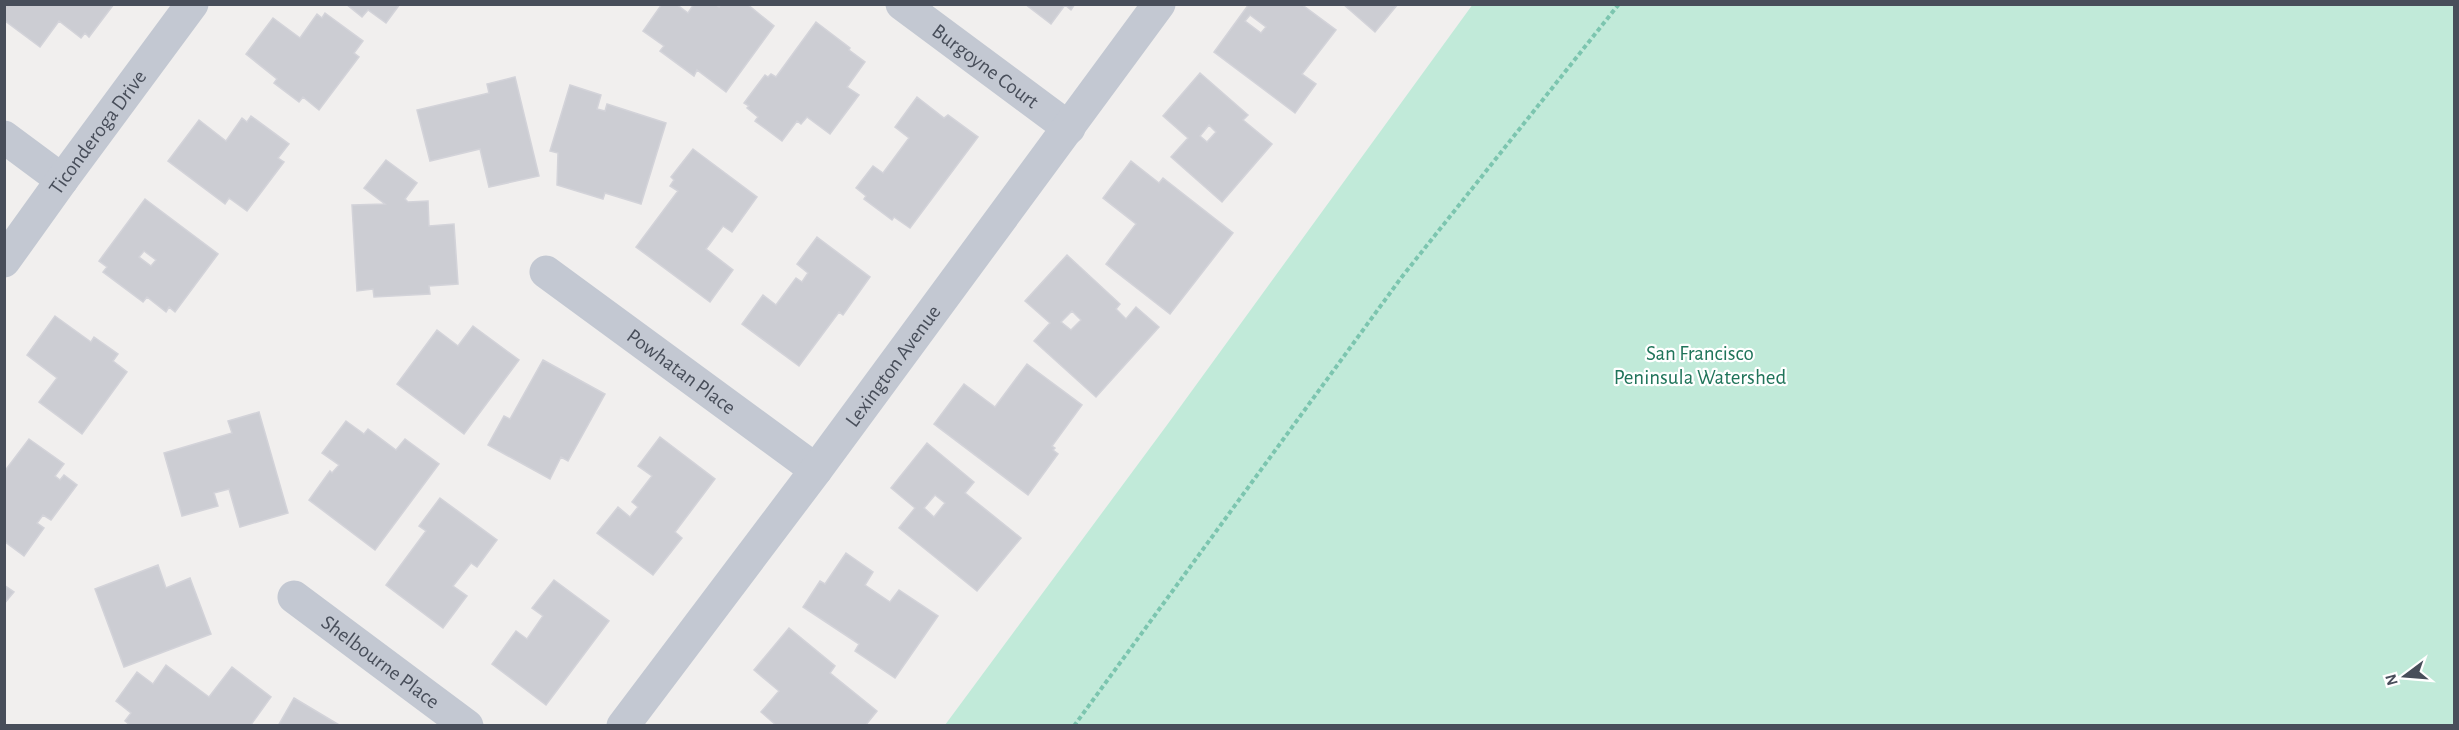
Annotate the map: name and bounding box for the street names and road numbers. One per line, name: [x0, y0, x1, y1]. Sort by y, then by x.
street label: Burgoyne Court: [928, 20, 1043, 113]
street label: Ticonderoga Drive: [45, 66, 150, 199]
street label: Lexington Avenue: [842, 301, 945, 431]
street label: Powhatan Place: [623, 325, 739, 418]
street label: Shelbourne Place: [317, 611, 443, 713]

